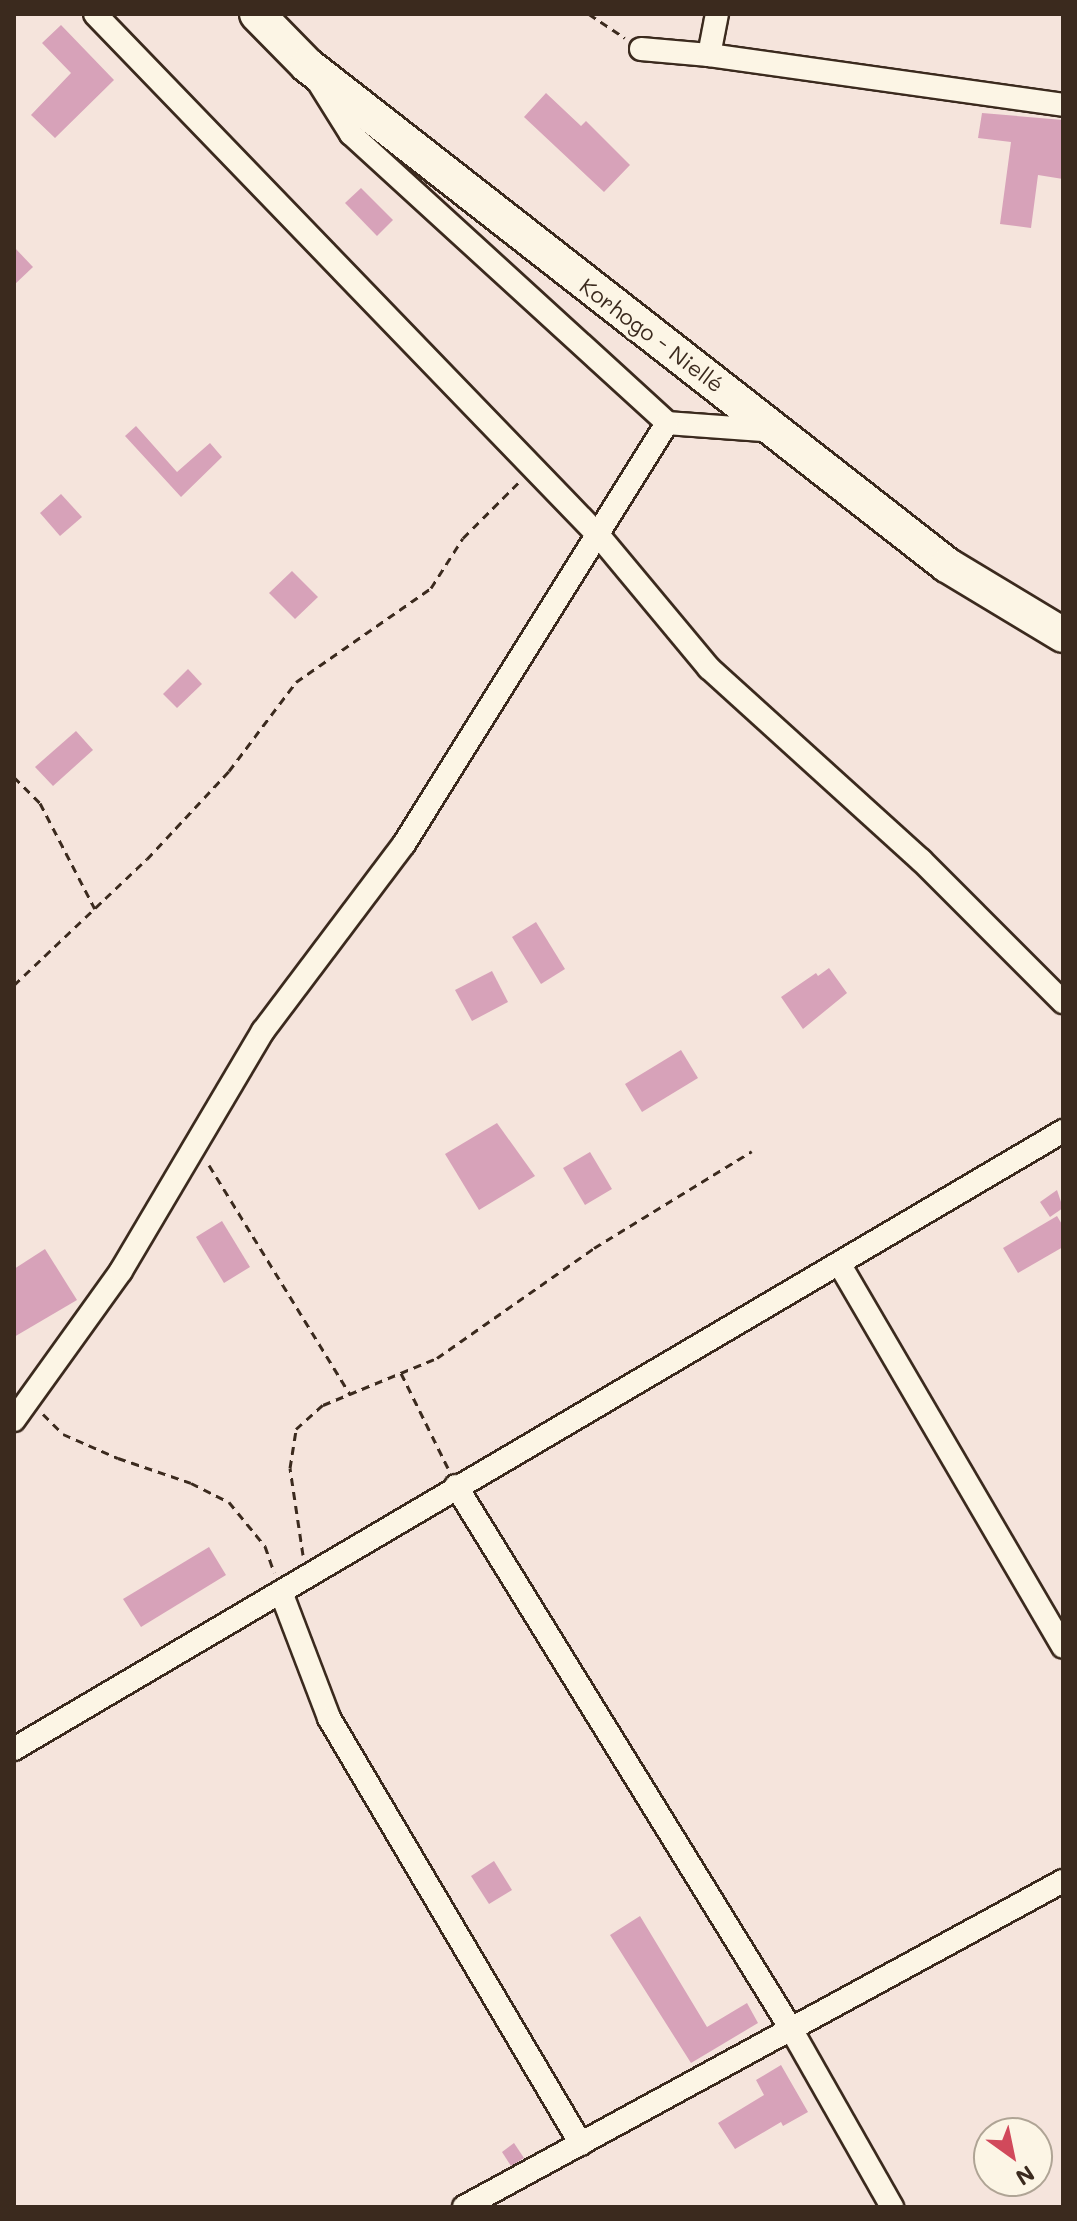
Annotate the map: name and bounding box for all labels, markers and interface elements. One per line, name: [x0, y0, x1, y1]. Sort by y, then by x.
street label: Korhogo - Niellé: [575, 272, 729, 398]
north arrow: [973, 2117, 1053, 2197]
text: N: [1010, 2159, 1040, 2193]

